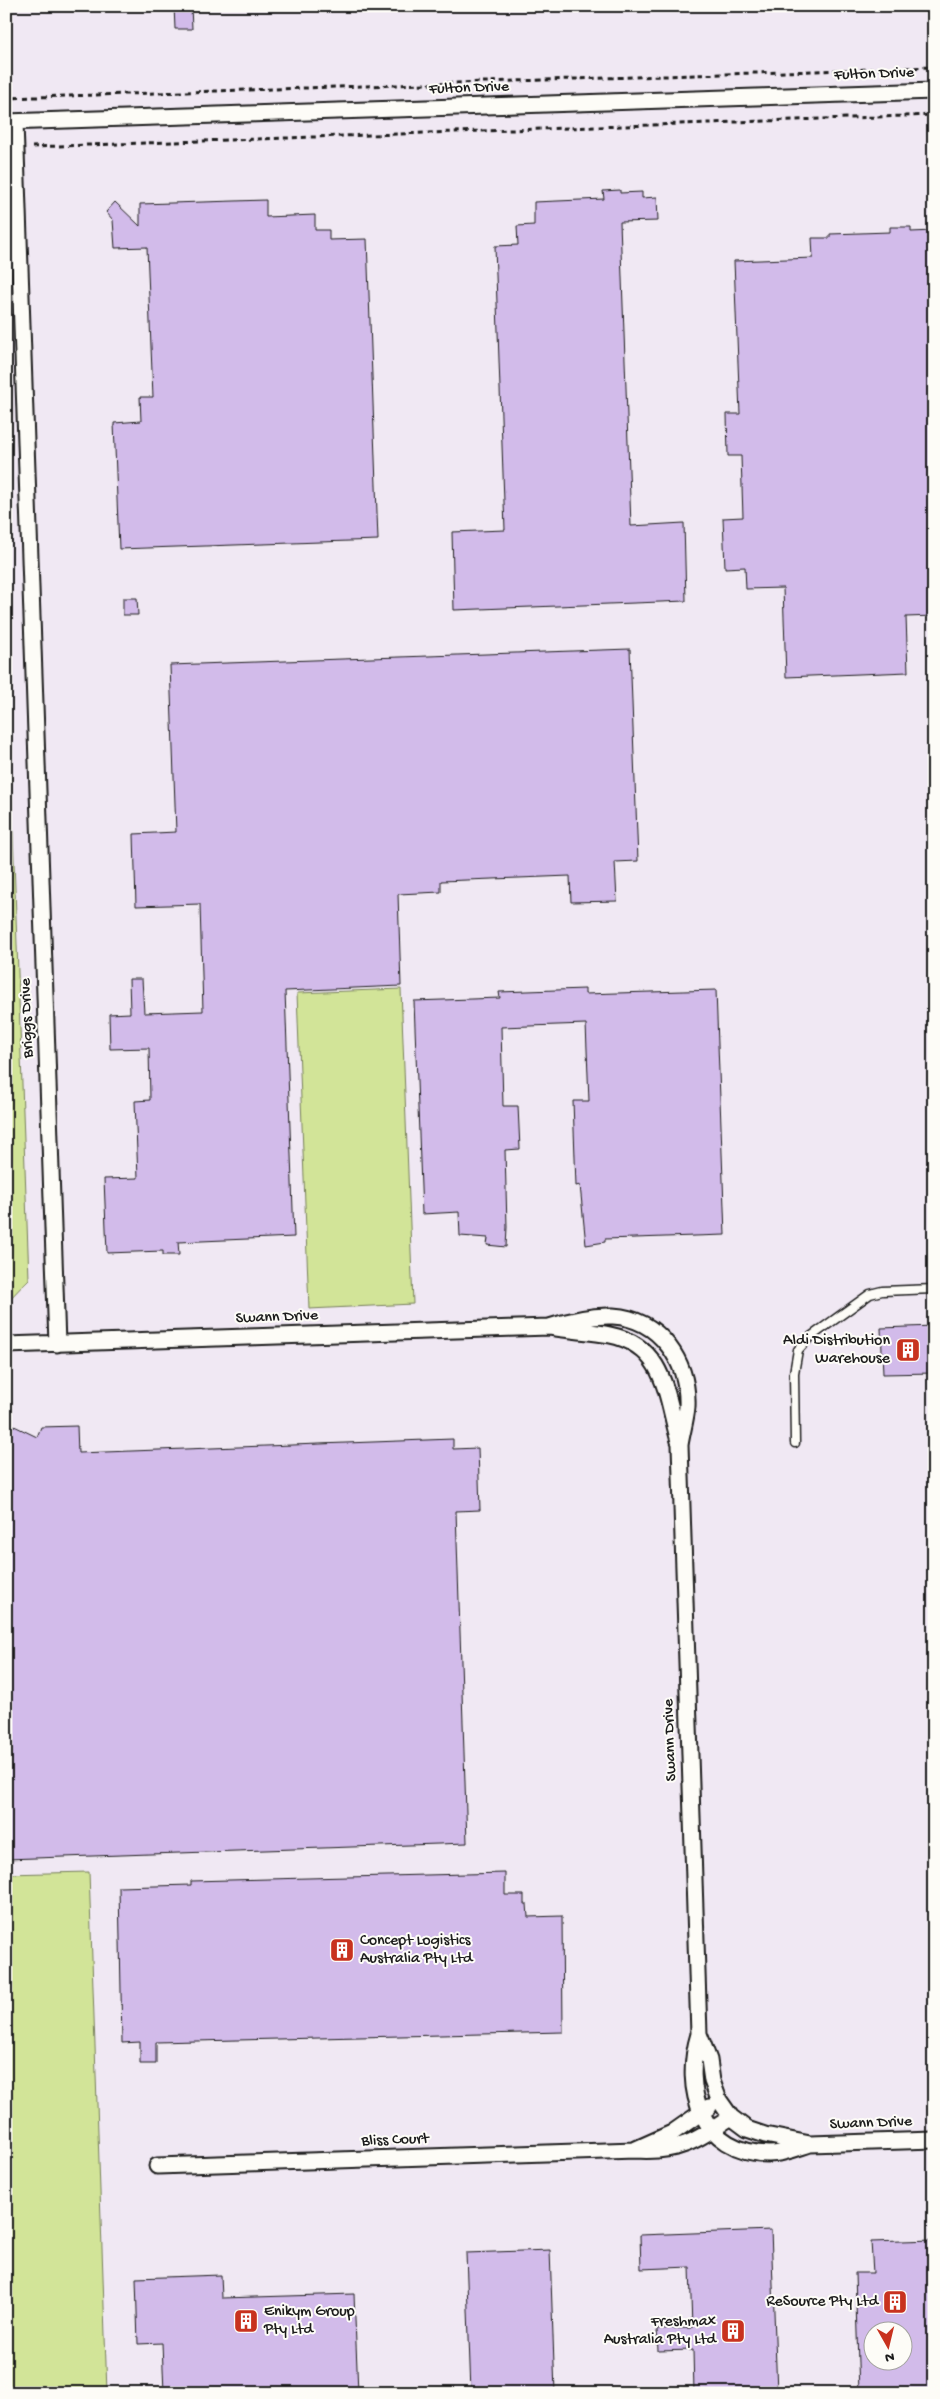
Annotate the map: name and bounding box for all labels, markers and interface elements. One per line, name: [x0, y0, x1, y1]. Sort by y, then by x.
street label: Fulton Drive: [833, 64, 915, 86]
street label: Fulton Drive: [428, 78, 510, 100]
street label: Briggs Drive: [17, 977, 39, 1059]
street label: Swann Drive: [235, 1307, 319, 1329]
place label: Aldi Distribution Warehouse: [783, 1332, 891, 1369]
building icon: Aldi Distribution Warehouse: [895, 1337, 921, 1363]
street label: Swann Drive: [660, 1698, 682, 1782]
place label: Concept Logistics Australia Pty Ltd: [360, 1932, 474, 1969]
building icon: Concept Logistics Australia Pty Ltd: [329, 1937, 355, 1963]
street label: Swann Drive: [829, 2113, 913, 2135]
street label: Bliss Court: [360, 2130, 430, 2152]
building icon: ReSource Pty Ltd: [882, 2289, 908, 2315]
place label: ReSource Pty Ltd: [766, 2293, 880, 2312]
place label: Enikym Group Pty Ltd: [263, 2303, 355, 2340]
building icon: Enikym Group Pty Ltd: [233, 2308, 259, 2334]
place label: Freshmax Australia Pty Ltd: [604, 2313, 718, 2350]
building icon: Freshmax Australia Pty Ltd: [720, 2318, 746, 2344]
north arrow: [862, 2322, 912, 2372]
text: N: [884, 2347, 895, 2365]

